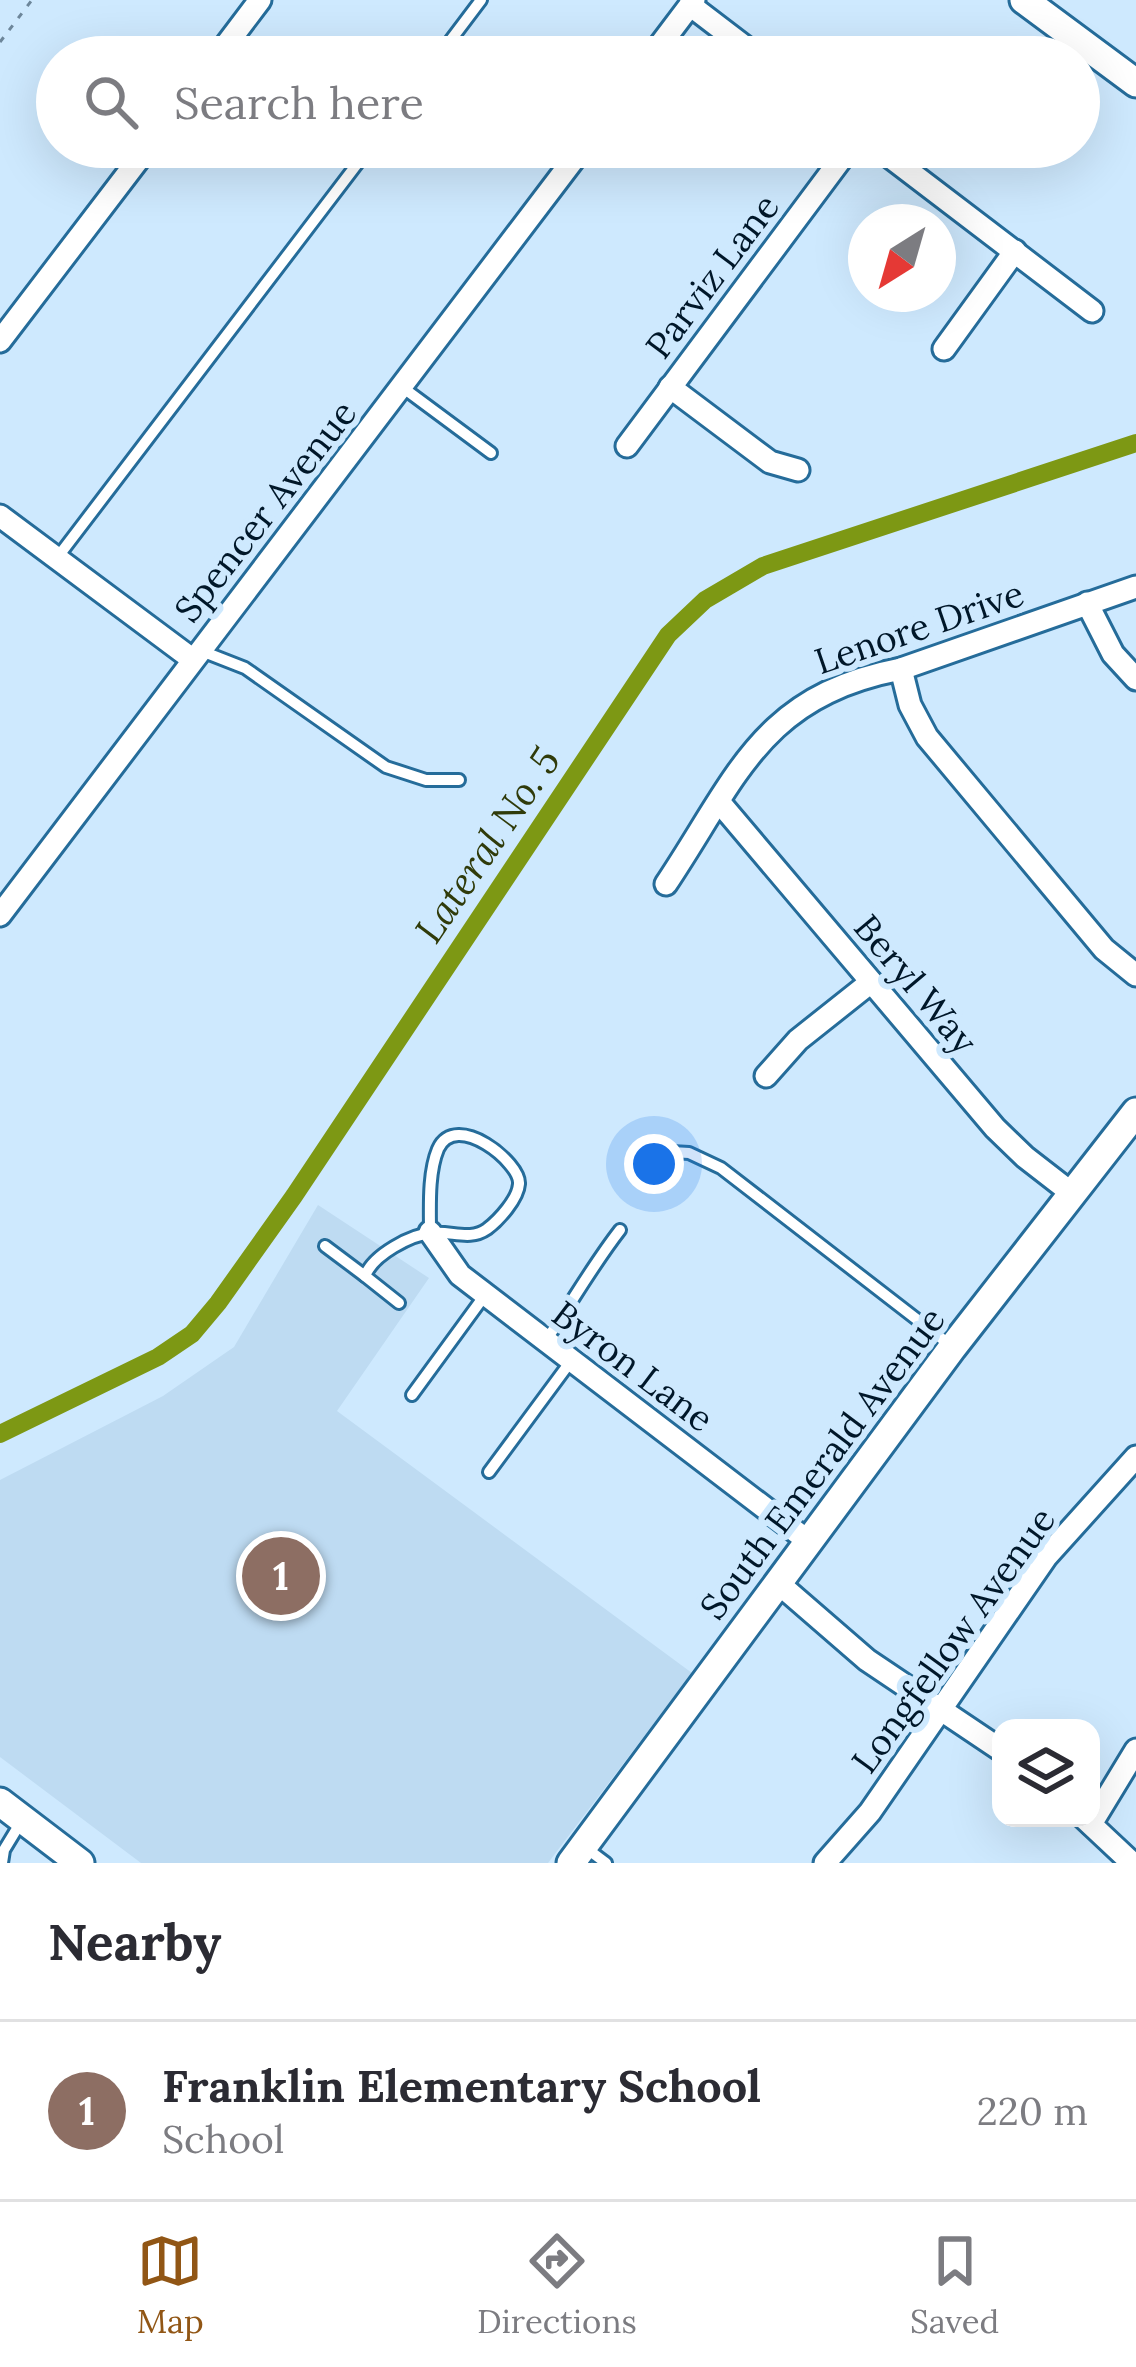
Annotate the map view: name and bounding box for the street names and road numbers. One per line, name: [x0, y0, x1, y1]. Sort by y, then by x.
street label: Parviz Lane: [635, 185, 789, 367]
street label: Spencer Avenue: [164, 391, 366, 631]
street label: Lenore Drive: [809, 570, 1029, 684]
street label: Beryl Way: [844, 905, 988, 1063]
street label: Byron Lane: [543, 1290, 723, 1442]
street label: South Emerald Avenue: [690, 1298, 954, 1628]
street label: Longfellow Avenue: [841, 1498, 1065, 1782]

